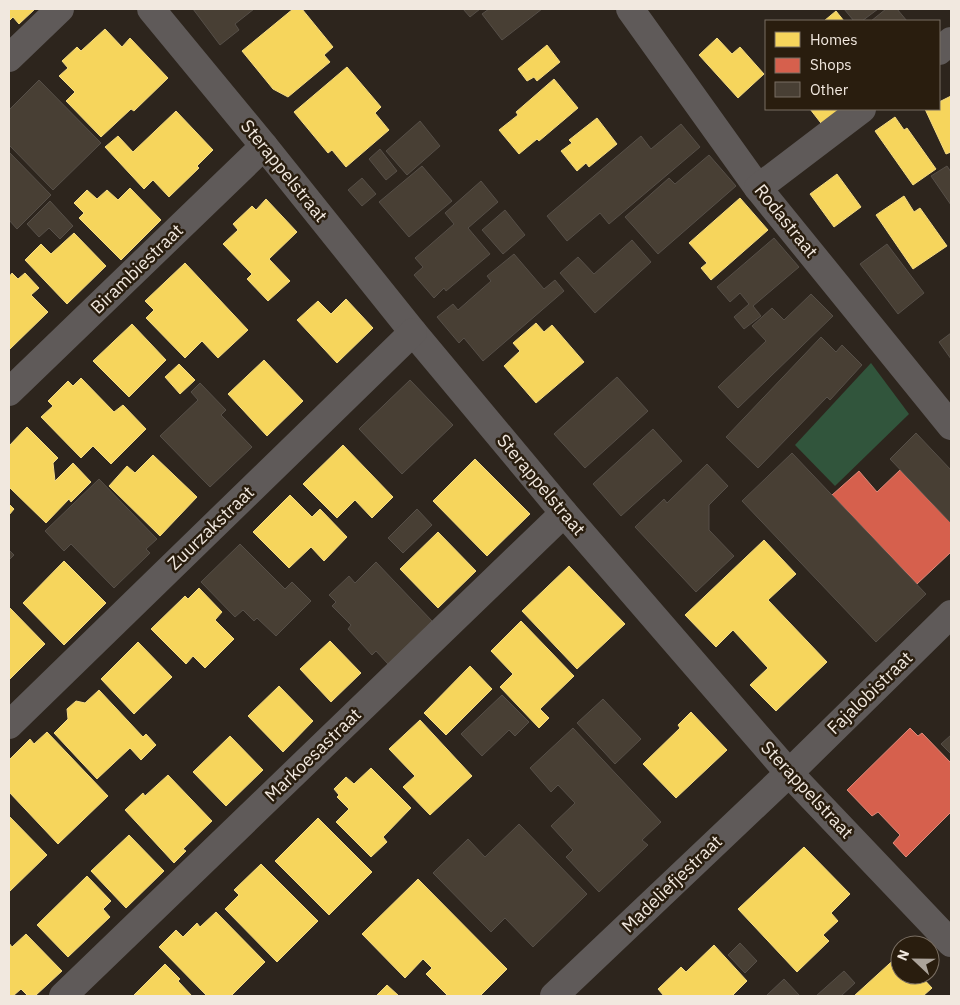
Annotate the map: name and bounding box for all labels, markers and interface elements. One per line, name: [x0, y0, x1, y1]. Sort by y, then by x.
legend: [765, 20, 940, 110]
text: Homes: [810, 30, 858, 49]
text: Shops: [810, 55, 852, 74]
text: Other: [810, 80, 849, 99]
street label: Sterappelstraat: [236, 115, 333, 227]
street label: Rodastraat: [750, 179, 823, 262]
street label: Birambiestraat: [86, 219, 188, 319]
street label: Sterappelstraat: [492, 429, 591, 540]
street label: Zuurzakstraat: [162, 481, 259, 575]
street label: Fajalobistraat: [822, 646, 917, 739]
street label: Markoesastraat: [260, 703, 366, 806]
street label: Sterappelstraat: [756, 736, 859, 843]
street label: Madeliefjestraat: [617, 830, 727, 937]
north arrow: [890, 935, 940, 985]
text: N: [893, 947, 913, 963]

